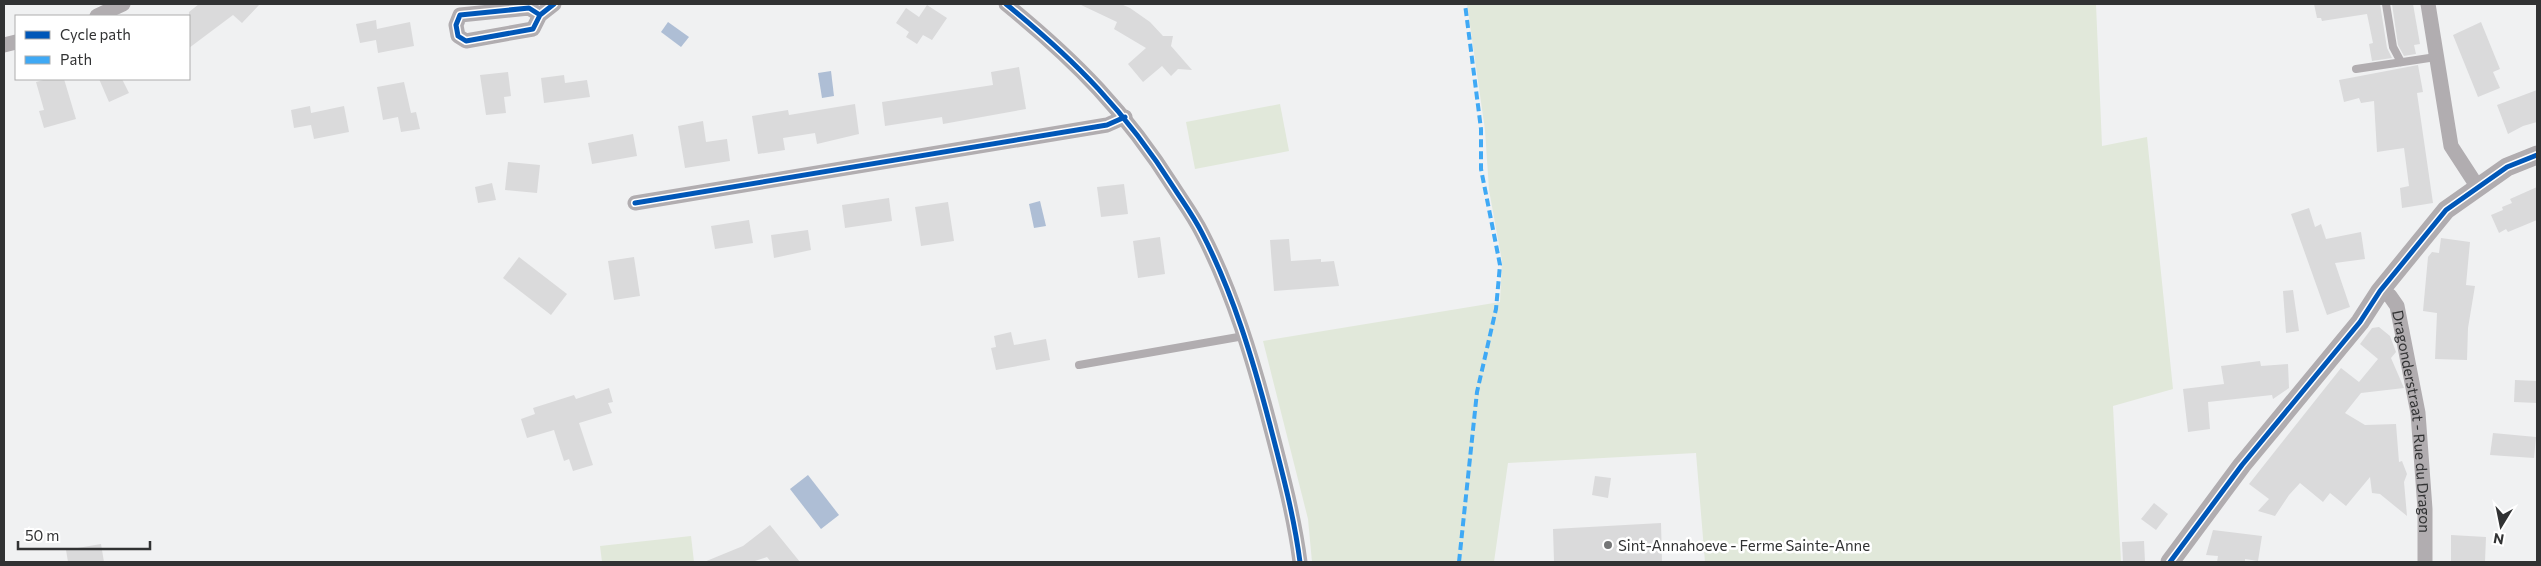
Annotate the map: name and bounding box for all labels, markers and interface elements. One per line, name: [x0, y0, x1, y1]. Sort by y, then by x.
legend: [15, 15, 190, 80]
text: Cycle path: [60, 25, 131, 43]
text: Path: [60, 50, 92, 68]
street label: Dragonderstraat - Rue du Dragon: [2389, 308, 2434, 533]
north arrow: [2476, 501, 2526, 551]
scale bar: [18, 518, 150, 550]
text: 50 m: [25, 526, 59, 544]
text: N: [2492, 530, 2505, 549]
place label: Sint-Annahoeve - Ferme Sainte-Anne: [1618, 536, 1870, 554]
marker: Sint-Annahoeve - Ferme Sainte-Anne: [1602, 539, 1614, 551]

